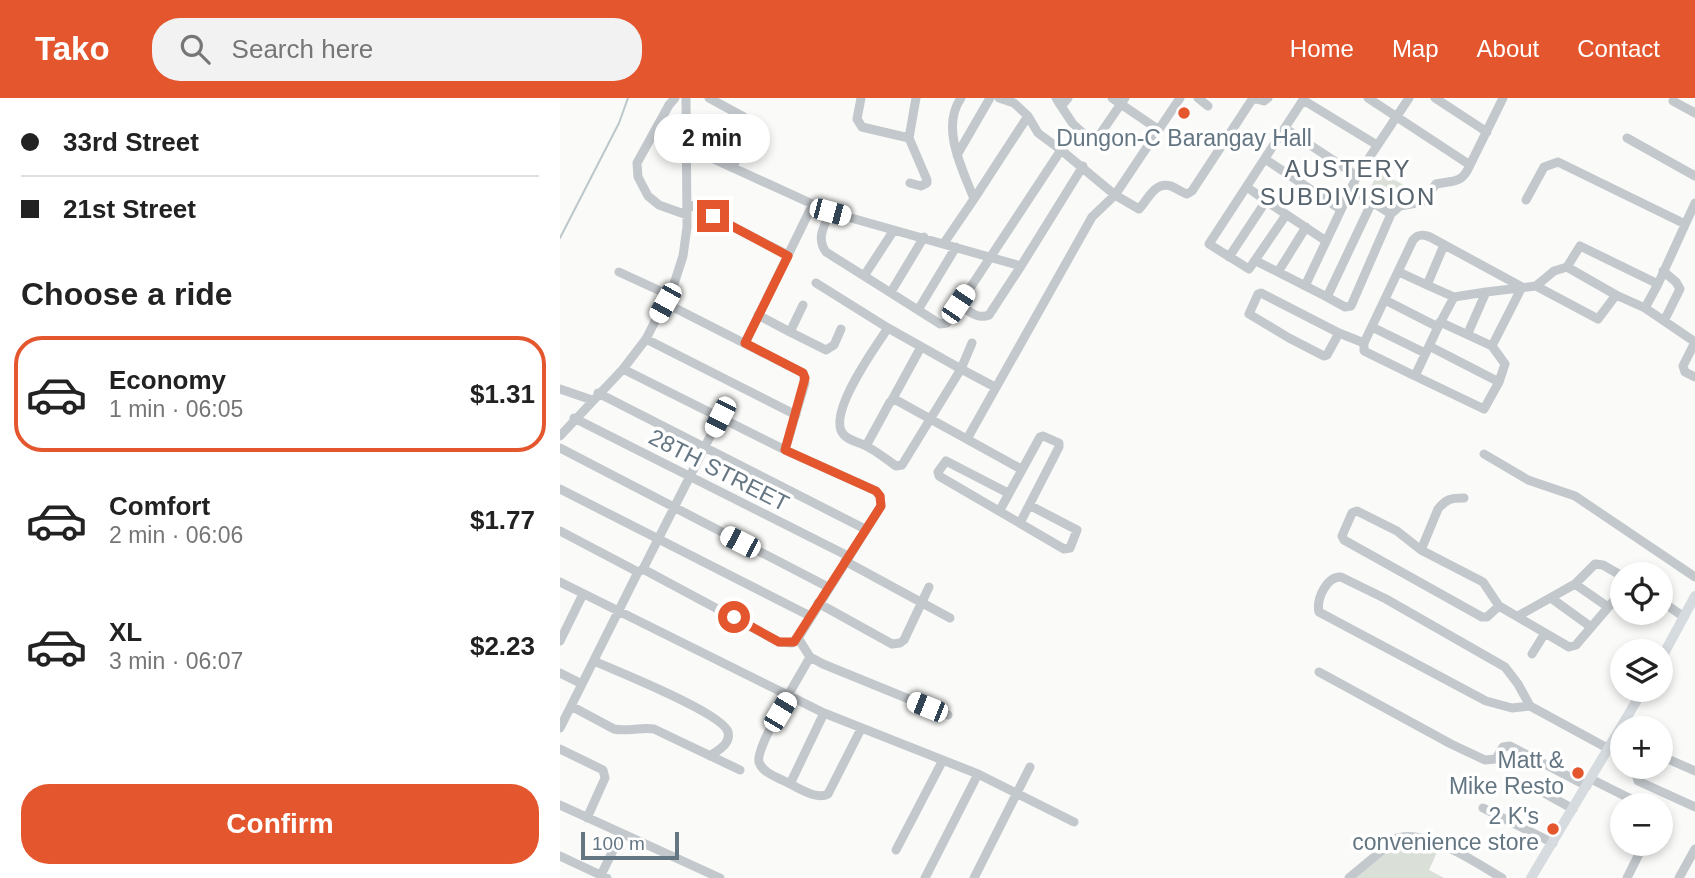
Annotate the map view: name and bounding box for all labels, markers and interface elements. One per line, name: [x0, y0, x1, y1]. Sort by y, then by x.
search box: [152, 18, 642, 81]
text: Tako: [35, 30, 110, 67]
icon: search: [176, 30, 214, 68]
text: Search here: [232, 34, 373, 64]
text: Home: [1290, 35, 1354, 62]
text: Map: [1392, 35, 1439, 62]
text: About: [1477, 35, 1539, 62]
text: Contact: [1577, 35, 1660, 62]
marker: Dungon-C Barangay Hall: [1176, 105, 1192, 121]
callout: 2 min: [655, 115, 771, 164]
text: 2 min: [682, 125, 742, 151]
place label: Dungon-C Barangay Hall: [1056, 125, 1312, 151]
text: 33rd Street: [63, 127, 199, 157]
district label: AUSTERY SUBDIVISION: [1260, 155, 1436, 210]
text: 21st Street: [63, 194, 196, 224]
car: [807, 196, 854, 228]
route end: [697, 200, 729, 232]
text: Choose a ride: [21, 276, 233, 312]
car: [646, 280, 685, 326]
car: [938, 281, 979, 327]
icon: car: [25, 363, 88, 426]
text: Economy: [109, 365, 226, 395]
text: $1.31: [470, 379, 535, 409]
car: [702, 394, 739, 440]
text: 1 min · 06:05: [109, 396, 243, 422]
street label: 28TH STREET: [645, 424, 793, 516]
icon: car: [25, 489, 88, 552]
text: Comfort: [109, 491, 210, 521]
text: $1.77: [470, 505, 535, 535]
text: 2 min · 06:06: [109, 522, 243, 548]
car: [717, 523, 764, 561]
map controls: [1610, 562, 1673, 856]
button: locate: [1610, 562, 1673, 625]
route start: [718, 601, 750, 633]
icon: car: [25, 615, 88, 678]
text: XL: [109, 617, 142, 647]
text: $2.23: [470, 631, 535, 661]
button: layers: [1610, 639, 1673, 702]
text: 3 min · 06:07: [109, 648, 243, 674]
car: [761, 689, 800, 735]
car: [904, 689, 951, 725]
button: +: [1610, 716, 1673, 779]
place label: Matt & Mike Resto: [1449, 747, 1564, 799]
marker: Matt & Mike Resto: [1570, 765, 1586, 781]
button: Confirm: [21, 784, 539, 864]
button: −: [1610, 793, 1673, 856]
place label: 2 K's convenience store: [1352, 803, 1539, 855]
marker: 2 K's convenience store: [1545, 821, 1561, 837]
scale bar: [581, 829, 679, 861]
text: 100 m: [592, 833, 645, 854]

